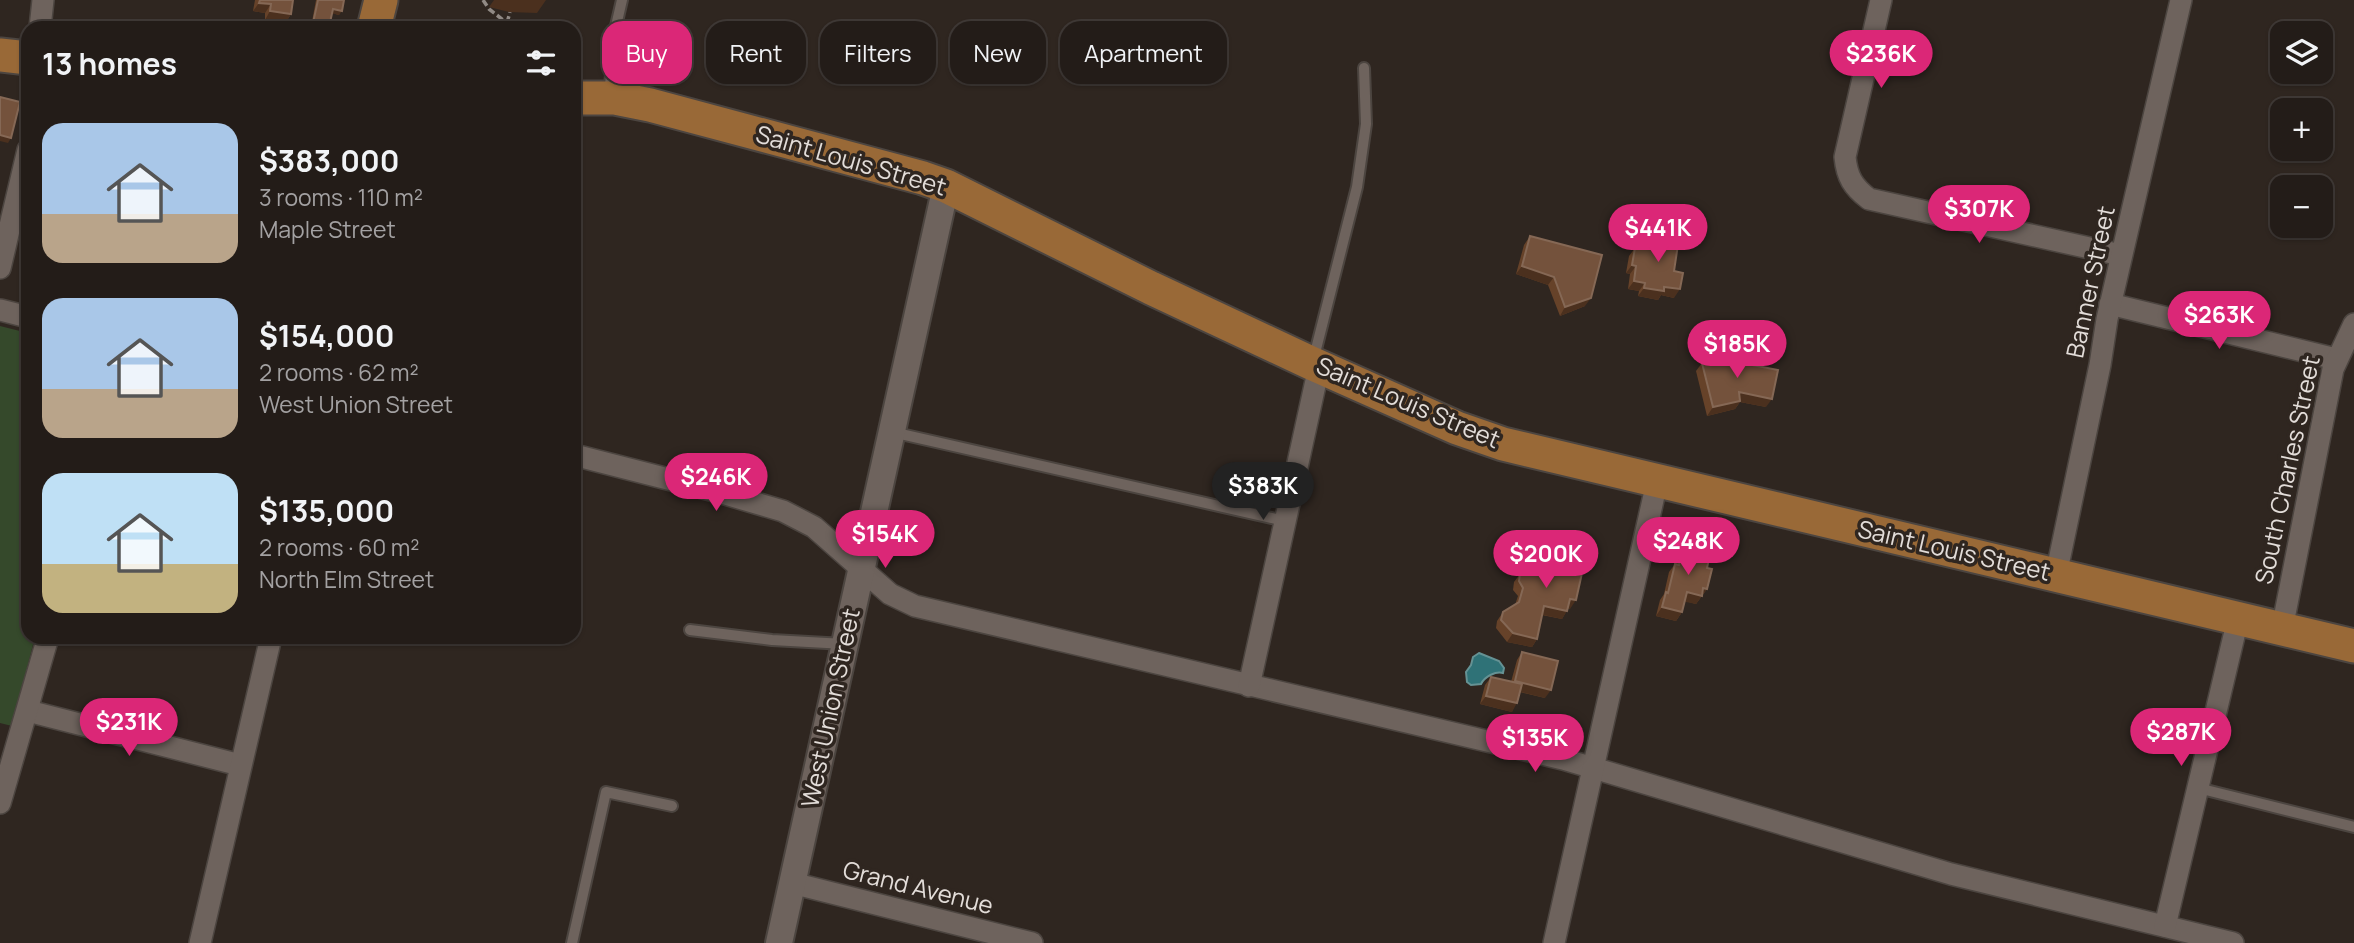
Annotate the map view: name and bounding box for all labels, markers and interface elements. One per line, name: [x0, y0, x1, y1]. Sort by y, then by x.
chip: Buy: [602, 21, 692, 84]
chip: Rent: [706, 21, 806, 84]
chip: Filters: [820, 21, 936, 84]
chip: New: [950, 21, 1046, 84]
chip: Apartment: [1060, 21, 1227, 84]
map controls: [2270, 21, 2333, 238]
button: layers: [2270, 21, 2333, 84]
pin: $236K: [1832, 31, 1930, 90]
text: $236K: [1846, 37, 1916, 69]
text: 13 homes: [42, 43, 177, 84]
icon: filters: [522, 44, 560, 82]
button: +: [2270, 98, 2333, 161]
street label: Saint Louis Street: [752, 117, 950, 203]
text: $383,000: [259, 140, 399, 181]
icon: home: [98, 151, 182, 235]
button: −: [2270, 175, 2333, 238]
text: 3 rooms · 110 m²: [259, 181, 423, 213]
pin: $307K: [1930, 186, 2028, 245]
text: $307K: [1944, 192, 2014, 224]
street label: Banner Street: [2057, 203, 2122, 361]
pin: $441K: [1609, 204, 1707, 264]
text: $441K: [1624, 211, 1692, 243]
text: Maple Street: [259, 213, 396, 245]
pin: $263K: [2170, 292, 2268, 351]
text: $263K: [2184, 298, 2254, 330]
text: $154,000: [259, 315, 395, 356]
pin: $185K: [1688, 320, 1786, 380]
icon: home: [98, 326, 182, 410]
text: $185K: [1704, 327, 1770, 359]
street label: Saint Louis Street: [1312, 348, 1506, 455]
street label: South Charles Street: [2246, 352, 2327, 587]
text: 2 rooms · 62 m²: [259, 356, 419, 388]
text: West Union Street: [259, 388, 453, 420]
pin: $246K: [667, 454, 765, 513]
text: $246K: [681, 460, 751, 492]
pin: $383K: [1214, 462, 1312, 522]
text: $383K: [1228, 469, 1298, 501]
text: $135,000: [259, 490, 394, 531]
icon: home: [98, 501, 182, 585]
pin: $154K: [836, 510, 934, 570]
street label: Saint Louis Street: [1855, 511, 2054, 588]
text: $154K: [852, 517, 918, 549]
pin: $248K: [1639, 518, 1737, 577]
text: $248K: [1653, 524, 1723, 556]
pin: $200K: [1497, 530, 1595, 590]
text: 2 rooms · 60 m²: [259, 531, 420, 563]
text: $200K: [1509, 537, 1583, 569]
text: North Elm Street: [259, 563, 434, 595]
street label: West Union Street: [792, 605, 867, 810]
pin: $231K: [80, 698, 178, 758]
text: $231K: [96, 705, 162, 737]
pin: $287K: [2132, 708, 2230, 768]
pin: $135K: [1486, 714, 1584, 774]
text: $287K: [2146, 715, 2216, 747]
text: $135K: [1502, 721, 1568, 753]
street label: Grand Avenue: [840, 852, 997, 921]

